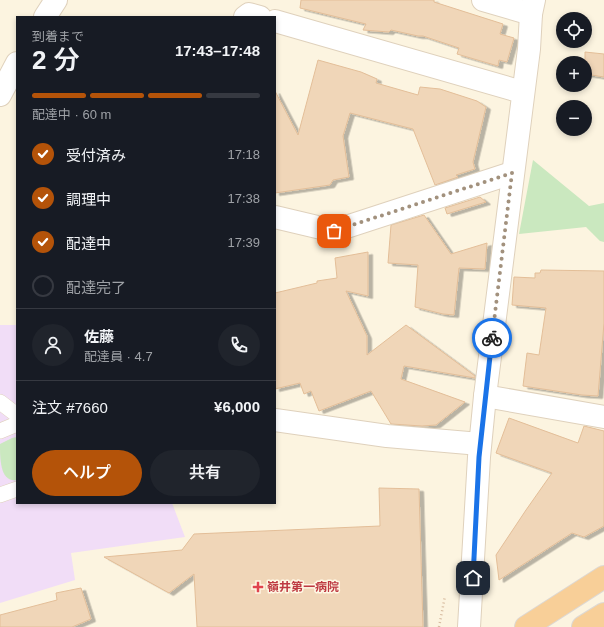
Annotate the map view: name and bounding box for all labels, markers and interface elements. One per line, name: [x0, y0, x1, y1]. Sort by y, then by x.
map controls: [556, 12, 592, 136]
button: locate: [556, 12, 592, 48]
text: 到着まで: [32, 29, 84, 44]
text: 17:43–17:48: [175, 42, 260, 59]
text: 2 分: [32, 45, 80, 75]
button: +: [556, 56, 592, 92]
button: −: [556, 100, 592, 136]
text: 配達中 · 60 m: [32, 107, 111, 122]
icon: check: [32, 143, 54, 165]
text: 受付済み: [66, 147, 126, 164]
text: 17:18: [227, 147, 260, 162]
icon: check: [32, 187, 54, 209]
text: 調理中: [66, 191, 111, 208]
text: 17:38: [227, 191, 260, 206]
pin: [317, 214, 351, 248]
icon: bag: [323, 220, 345, 242]
icon: check: [32, 231, 54, 253]
text: 配達中: [66, 235, 111, 252]
text: 17:39: [227, 235, 260, 250]
text: 配達完了: [66, 279, 126, 296]
courier: [472, 318, 512, 358]
button: person: [32, 324, 74, 366]
button: phone: [218, 324, 260, 366]
icon: bike: [481, 327, 503, 349]
text: 佐藤: [84, 328, 114, 345]
text: 配達員 · 4.7: [84, 349, 153, 364]
text: ¥6,000: [214, 398, 260, 415]
text: 注文 #7660: [32, 399, 108, 416]
button: ヘルプ: [32, 450, 142, 496]
button: 共有: [150, 450, 260, 496]
pin: [456, 561, 490, 595]
icon: home: [462, 567, 484, 589]
place label: 嶺井第一病院: [267, 580, 339, 594]
marker: 嶺井第一病院: [252, 581, 264, 593]

